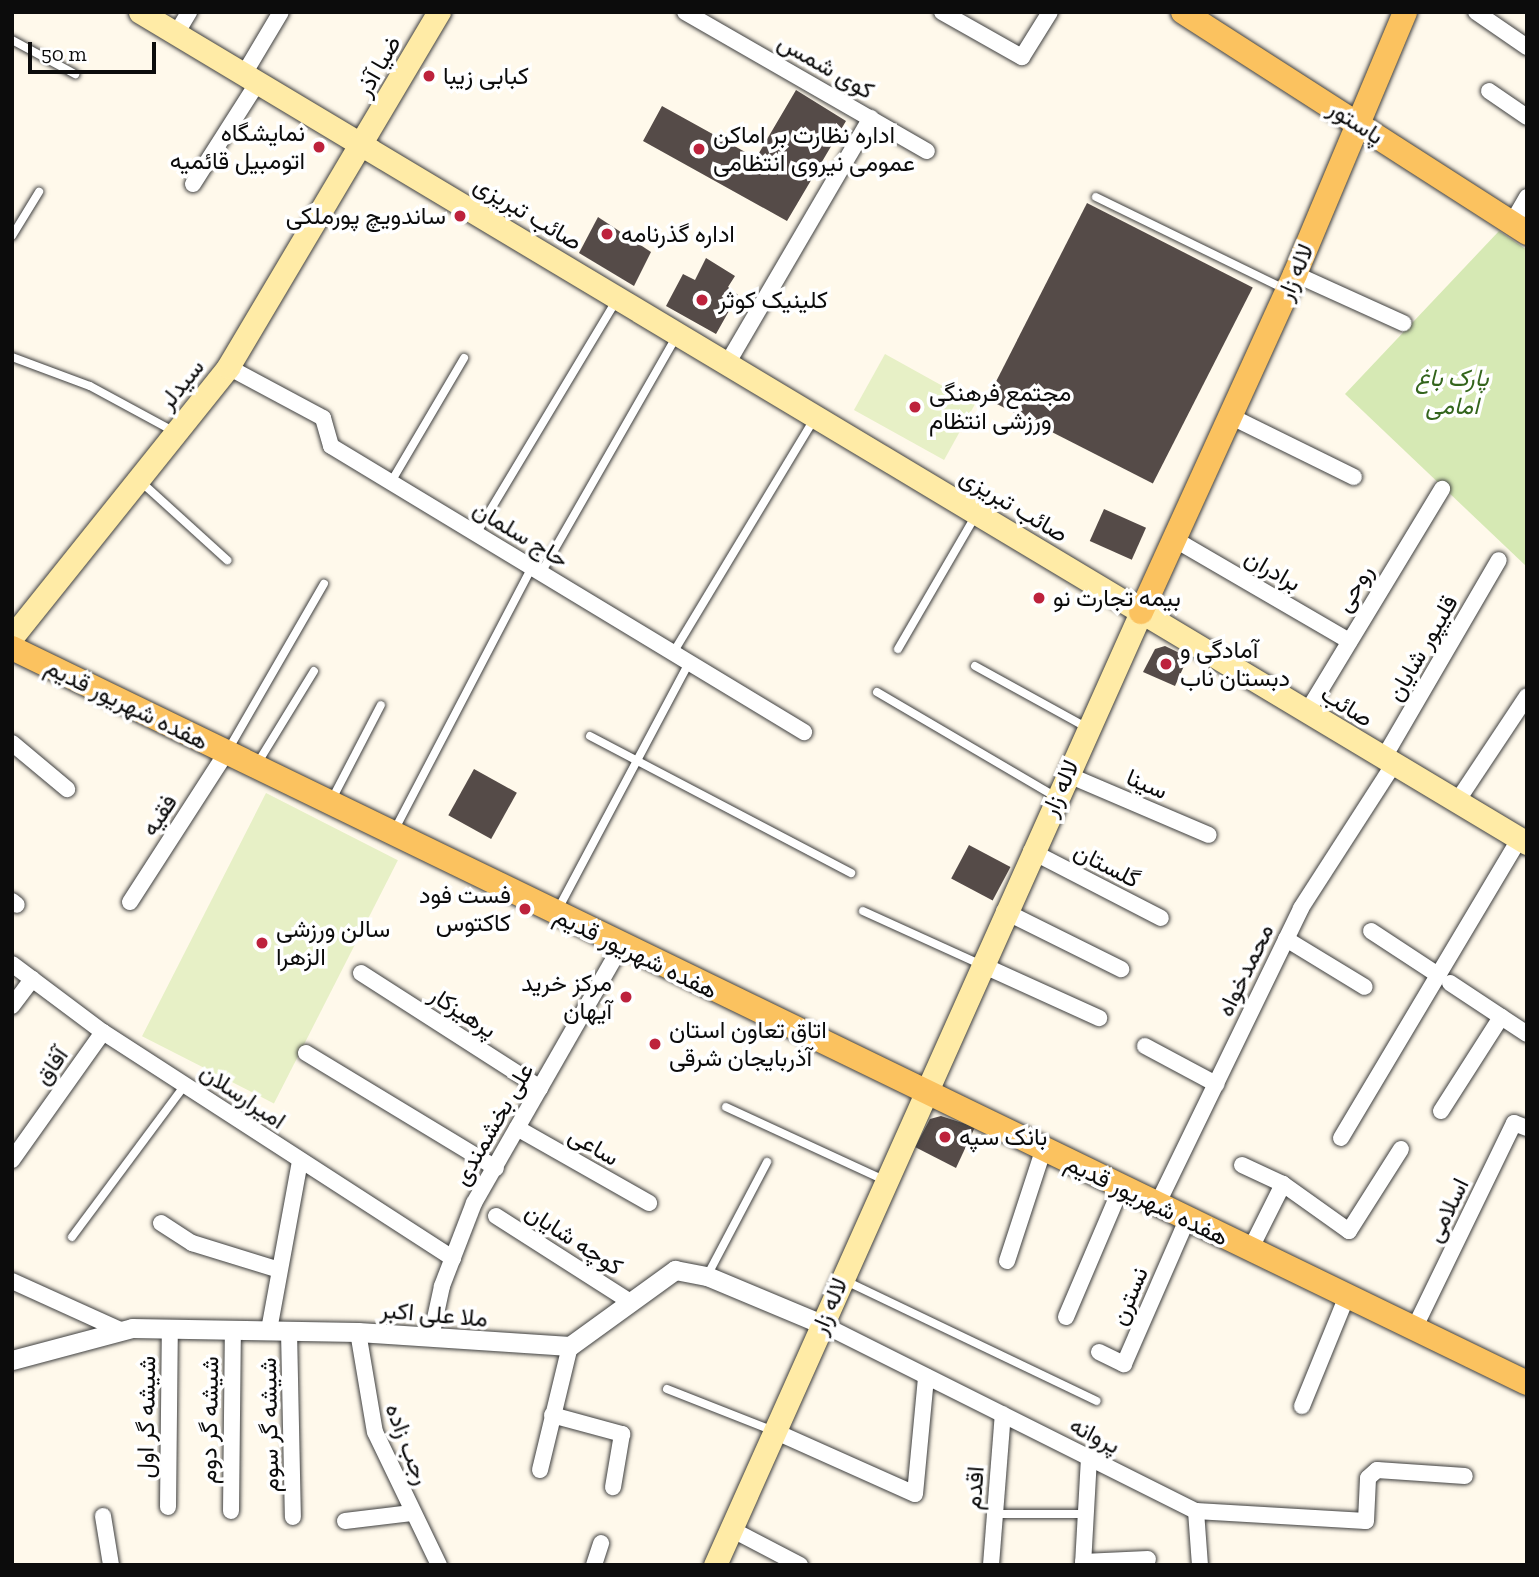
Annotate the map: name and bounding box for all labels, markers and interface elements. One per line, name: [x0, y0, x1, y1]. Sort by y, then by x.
street label: کوی شمس: [773, 27, 879, 105]
scale bar: [32, 28, 159, 72]
street label: ضیا آذر: [349, 30, 407, 102]
text: 50 m: [41, 41, 87, 66]
place label: کبابی زیبا: [443, 62, 529, 90]
marker: کبابی زیبا: [421, 68, 437, 84]
street label: پاستور: [1323, 94, 1389, 150]
place label: نمایشگاه اتومبیل قائمیه: [170, 119, 305, 175]
place label: اداره نظارت بر اماکن عمومی نیروی انتظامی: [713, 121, 915, 177]
marker: نمایشگاه اتومبیل قائمیه: [311, 139, 327, 155]
marker: اداره نظارت بر اماکن عمومی نیروی انتظامی: [691, 141, 707, 157]
street label: صائب تبریزی: [469, 170, 587, 256]
place label: ساندویچ پورملکی: [286, 202, 446, 230]
marker: ساندویچ پورملکی: [452, 208, 468, 224]
place label: اداره گذرنامه: [621, 220, 735, 248]
marker: اداره گذرنامه: [599, 226, 615, 242]
street label: لاله زار: [1270, 239, 1320, 305]
place label: کلینیک کوثر: [718, 286, 828, 314]
marker: کلینیک کوثر: [692, 290, 712, 310]
street label: سیدلر: [152, 353, 210, 415]
park label: پارک باغ امامی: [1415, 364, 1489, 420]
place label: مجتمع فرهنگی ورزشی انتظام: [929, 379, 1071, 435]
marker: مجتمع فرهنگی ورزشی انتظام: [907, 399, 923, 415]
street label: صائب تبریزی: [955, 462, 1073, 548]
street label: حاج سلمان: [468, 494, 574, 574]
street label: برادران: [1240, 542, 1306, 598]
street label: روحی: [1329, 559, 1379, 617]
place label: بیمه تجارت نو: [1053, 584, 1181, 612]
marker: بیمه تجارت نو: [1031, 590, 1047, 606]
street label: قلیپور شایان: [1380, 590, 1464, 706]
place label: آمادگی و دبستان ناب: [1180, 636, 1290, 692]
street label: هفده شهریور قدیم: [41, 652, 213, 756]
marker: آمادگی و دبستان ناب: [1158, 656, 1174, 672]
street label: صائب: [1316, 679, 1378, 733]
street label: لاله زار: [1035, 755, 1085, 821]
street label: سینا: [1122, 763, 1172, 805]
street label: فقیه: [135, 789, 183, 841]
street label: گلستان: [1069, 836, 1145, 894]
place label: فست فود کاکتوس: [419, 881, 511, 937]
marker: فست فود کاکتوس: [517, 901, 533, 917]
street label: هفده شهریور قدیم: [550, 901, 722, 1005]
place label: سالن ورزشی الزهرا: [276, 915, 390, 971]
street label: محمدخواه: [1210, 919, 1280, 1021]
marker: سالن ورزشی الزهرا: [254, 935, 270, 951]
place label: مرکز خرید آیهان: [521, 969, 612, 1025]
street label: پرهیزکار: [424, 980, 502, 1044]
marker: مرکز خرید آیهان: [618, 989, 634, 1005]
place label: اتاق تعاون استان آذربایجان شرقی: [669, 1016, 827, 1072]
marker: اتاق تعاون استان آذربایجان شرقی: [647, 1036, 663, 1052]
street label: آفاق: [28, 1042, 74, 1090]
street label: امیرارسلان: [195, 1057, 291, 1135]
street label: علی بخشمندی: [446, 1058, 540, 1190]
street label: ساعی: [564, 1120, 624, 1172]
place label: بانک سپه: [959, 1123, 1047, 1151]
marker: بانک سپه: [937, 1129, 953, 1145]
street label: هفده شهریور قدیم: [1061, 1148, 1233, 1252]
street label: اسلامی: [1419, 1173, 1475, 1247]
street label: کوچه شایان: [520, 1197, 628, 1281]
street label: نسترن: [1104, 1263, 1154, 1329]
street label: لاله زار: [804, 1273, 854, 1339]
street label: ملا علی اکبر: [379, 1295, 489, 1333]
street label: شیشه گر اول: [131, 1355, 161, 1479]
street label: شیشه گر دوم: [193, 1356, 225, 1484]
street label: شیشه گر سوم: [253, 1357, 285, 1493]
street label: رجب زاده: [379, 1399, 437, 1489]
street label: پروانه: [1065, 1410, 1125, 1460]
street label: اقدم: [958, 1465, 990, 1511]

